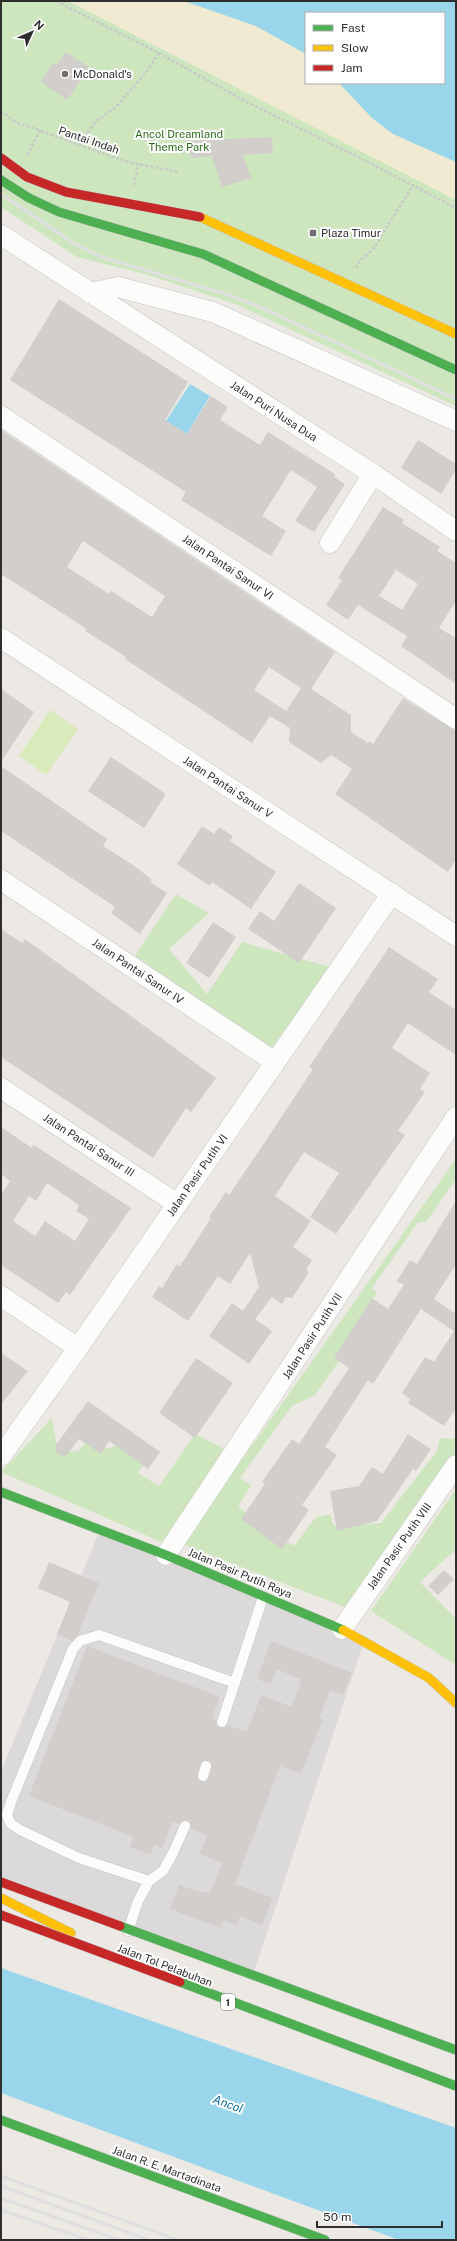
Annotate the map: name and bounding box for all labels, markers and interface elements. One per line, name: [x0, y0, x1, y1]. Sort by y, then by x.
north arrow: [12, 12, 52, 52]
legend: [305, 12, 445, 84]
text: N: [32, 18, 46, 32]
text: Fast: [341, 21, 366, 35]
text: Slow: [341, 41, 369, 55]
text: Jam: [341, 61, 363, 75]
place label: McDonald's: [73, 68, 132, 80]
marker: McDonald's: [60, 69, 70, 79]
street label: Pantai Indah: [57, 124, 121, 156]
park label: Ancol Dreamland Theme Park: [135, 128, 223, 153]
place label: Plaza Timur: [321, 227, 381, 239]
marker: Plaza Timur: [308, 228, 318, 238]
street label: Jalan Puri Nusa Dua: [228, 378, 320, 444]
street label: Jalan Pantai Sanur VI: [180, 532, 276, 602]
street label: Jalan Pantai Sanur V: [181, 754, 275, 821]
street label: Jalan Pantai Sanur IV: [90, 936, 186, 1006]
street label: Jalan Pantai Sanur III: [41, 1111, 137, 1179]
street label: Jalan Pasir Putih VI: [164, 1132, 230, 1218]
street label: Jalan Pasir Putih VII: [280, 1291, 344, 1381]
street label: Jalan Pasir Putih VIII: [365, 1500, 433, 1592]
street label: Jalan Pasir Putih Raya: [186, 1546, 294, 1600]
street label: Jalan Tol Pelabuhan: [116, 1941, 214, 1989]
road number: 1: [221, 1994, 235, 2010]
water label: Ancol: [211, 2092, 245, 2116]
street label: Jalan R. E. Martadinata: [111, 2144, 223, 2194]
scale bar: [317, 2203, 442, 2229]
text: 50 m: [323, 2210, 351, 2224]

